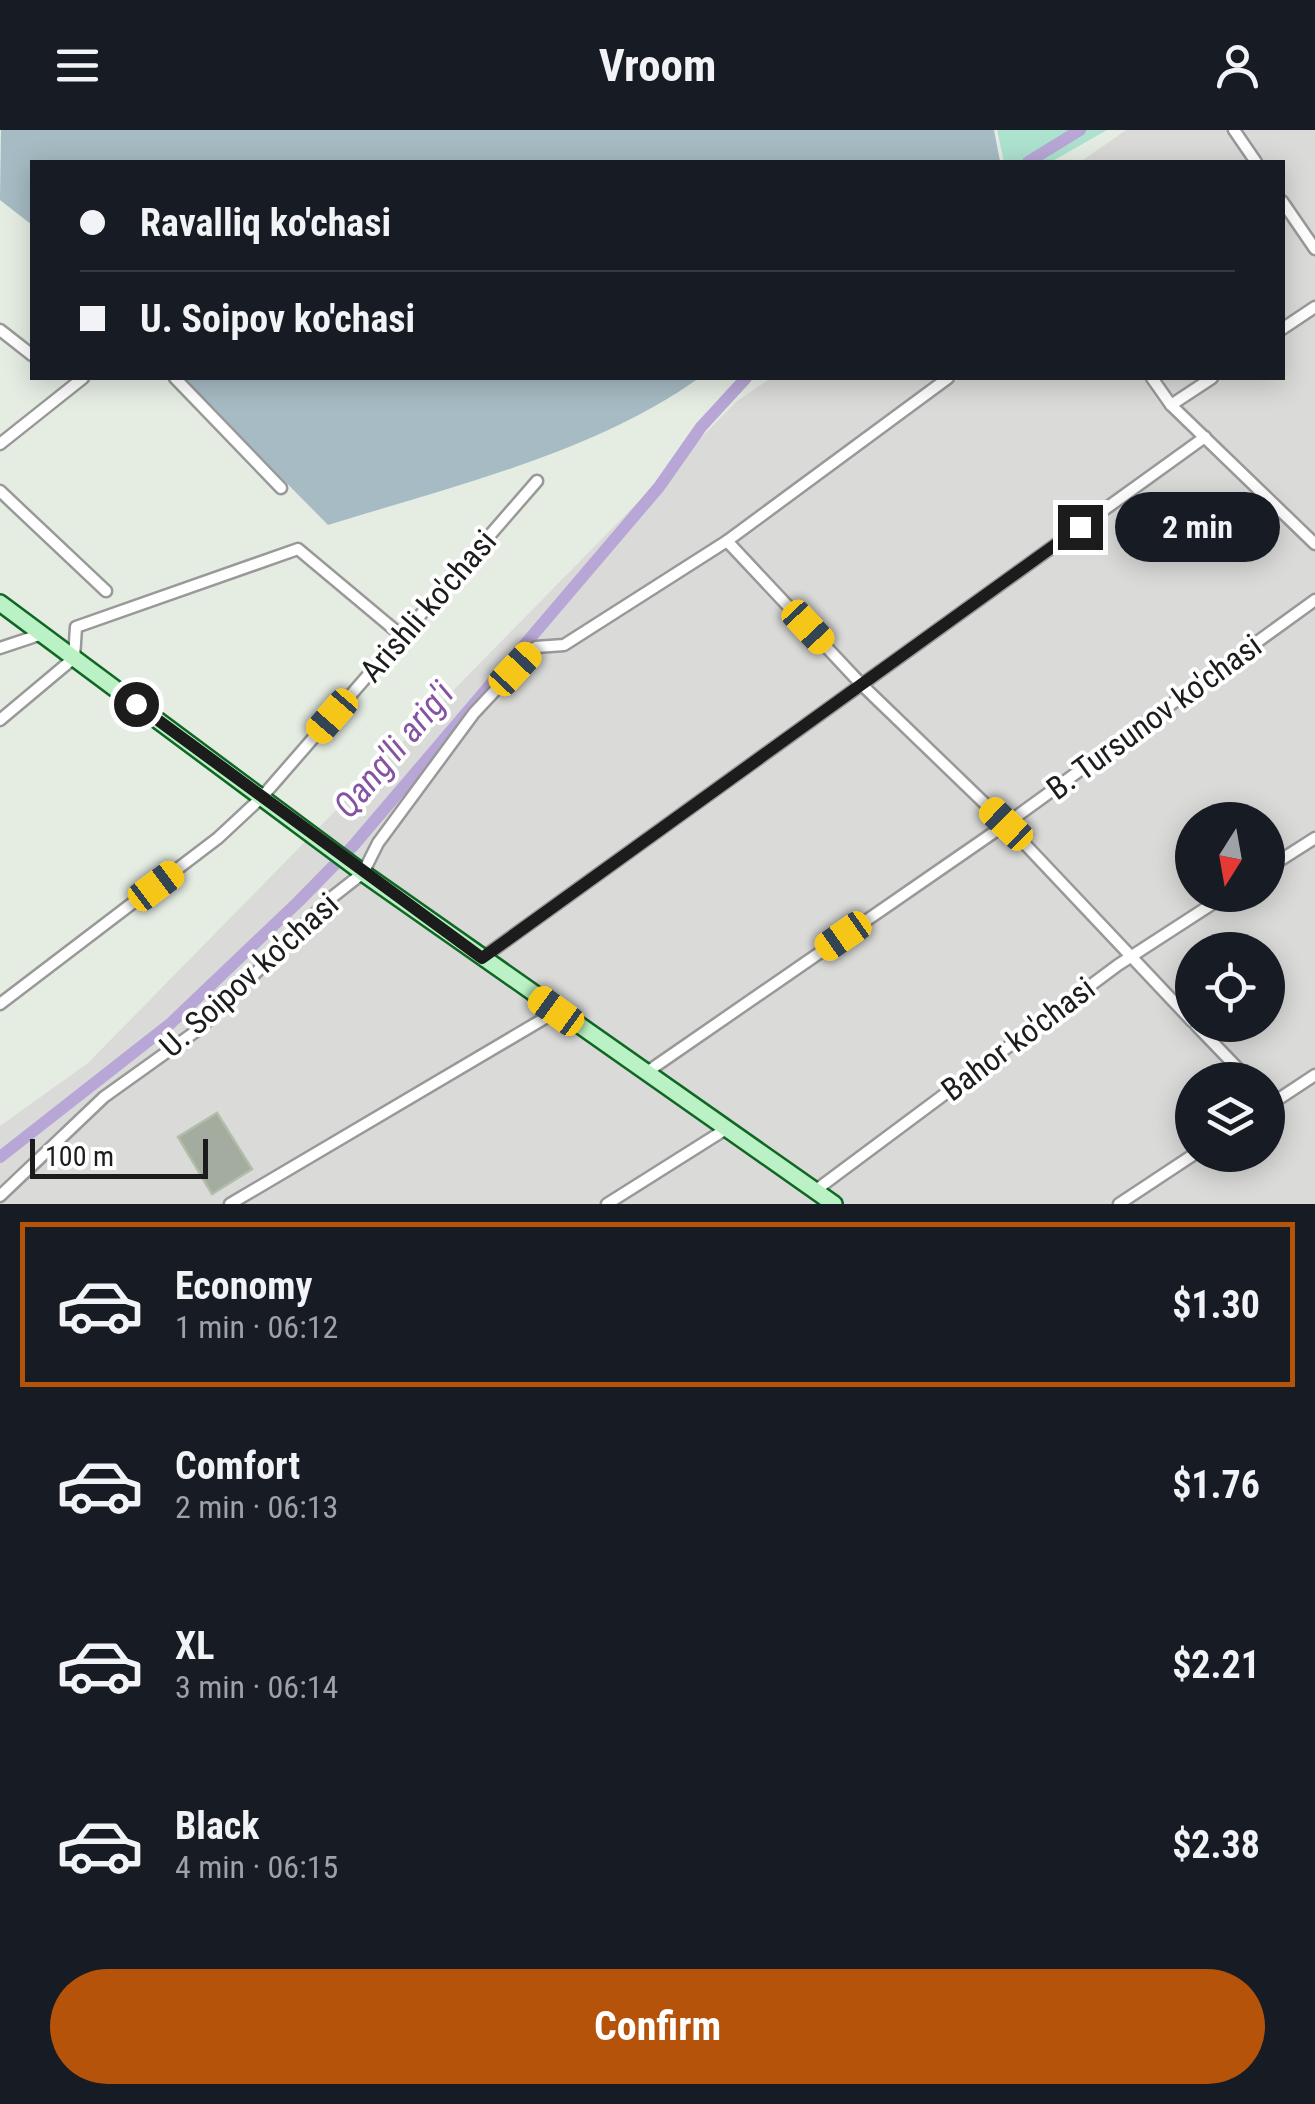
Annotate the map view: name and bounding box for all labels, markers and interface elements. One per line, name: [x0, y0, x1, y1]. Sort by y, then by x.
icon: menu: [50, 38, 105, 93]
icon: person: [1210, 38, 1265, 93]
text: Vroom: [599, 39, 716, 92]
text: Ravalliq ko'chasi: [140, 201, 391, 245]
text: U. Soipov ko'chasi: [140, 297, 415, 341]
callout: 2 min: [1115, 492, 1280, 562]
route end: [1058, 505, 1103, 550]
text: 2 min: [1162, 508, 1233, 546]
street label: Arishli ko'chasi: [352, 523, 504, 689]
car: [777, 595, 839, 659]
street label: B. Tursunov ko'chasi: [1039, 626, 1269, 808]
car: [484, 637, 546, 701]
water label: Qang'li arig'i: [326, 674, 463, 826]
route start: [114, 682, 159, 727]
car: [301, 684, 363, 748]
car: [974, 792, 1038, 856]
north arrow: [1175, 802, 1285, 912]
map controls: [1175, 802, 1285, 1172]
car: [123, 856, 189, 916]
street label: U. Soipov ko'chasi: [152, 885, 346, 1065]
car: [810, 907, 876, 965]
button: locate: [1175, 932, 1285, 1042]
street label: Bahor ko'chasi: [934, 969, 1102, 1109]
car: [523, 981, 589, 1041]
button: layers: [1175, 1062, 1285, 1172]
scale bar: [30, 1134, 208, 1178]
text: 100 m: [45, 1140, 114, 1173]
icon: car: [55, 1260, 145, 1350]
text: Economy: [175, 1264, 312, 1308]
text: $1.30: [1172, 1283, 1260, 1327]
text: 1 min · 06:12: [175, 1308, 338, 1346]
icon: car: [55, 1440, 145, 1530]
text: Comfort: [175, 1444, 300, 1488]
text: $1.76: [1172, 1463, 1260, 1507]
text: 2 min · 06:13: [175, 1488, 338, 1526]
icon: car: [55, 1620, 145, 1710]
text: XL: [175, 1624, 214, 1668]
text: $2.21: [1172, 1643, 1260, 1687]
text: 3 min · 06:14: [175, 1668, 338, 1706]
icon: car: [55, 1800, 145, 1890]
text: Black: [175, 1804, 259, 1848]
text: $2.38: [1172, 1823, 1260, 1867]
text: 4 min · 06:15: [175, 1848, 338, 1886]
button: Confirm: [50, 1969, 1265, 2084]

